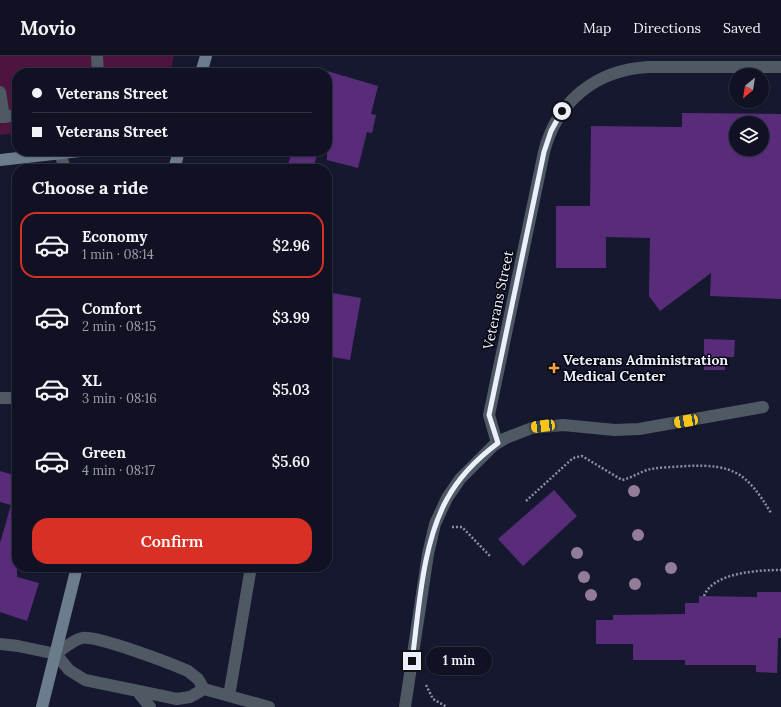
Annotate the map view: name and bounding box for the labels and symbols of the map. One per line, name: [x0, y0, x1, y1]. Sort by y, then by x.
north arrow: [729, 68, 769, 108]
route start: [553, 102, 571, 120]
street label: Veterans Street: [479, 248, 517, 352]
place label: Veterans Administration Medical Center: [563, 351, 728, 385]
marker: Veterans Administration Medical Center: [548, 362, 560, 374]
car: [673, 413, 699, 429]
car: [530, 419, 556, 433]
callout: 1 min: [426, 647, 492, 675]
route end: [403, 652, 421, 670]

